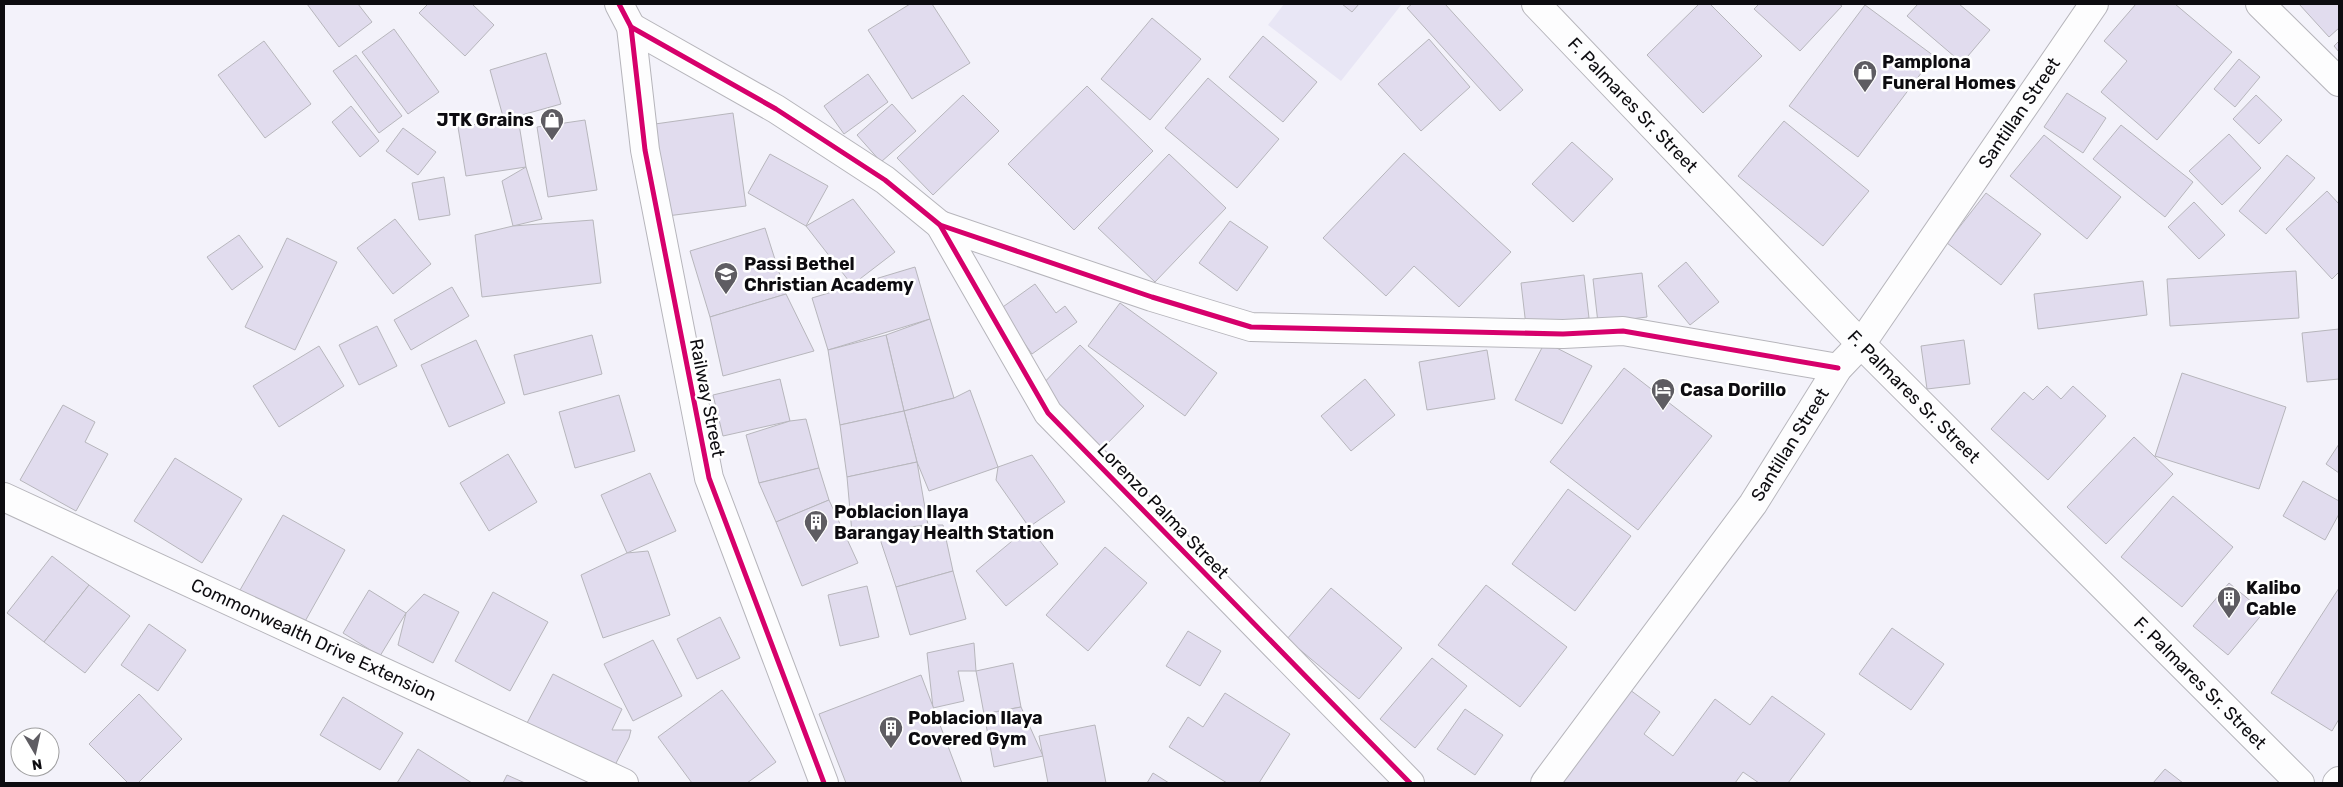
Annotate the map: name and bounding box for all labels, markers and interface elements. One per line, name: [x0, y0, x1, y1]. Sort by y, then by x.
street label: F. Palmares Sr. Street: [1563, 33, 1702, 177]
place label: Pamplona Funeral Homes: [1882, 51, 2016, 94]
street label: Santillan Street: [1974, 53, 2065, 173]
shop icon: Pamplona Funeral Homes: [1852, 59, 1878, 93]
shop icon: JTK Grains: [539, 107, 565, 141]
place label: JTK Grains: [437, 109, 534, 131]
place label: Passi Bethel Christian Academy: [744, 253, 914, 296]
school or university icon: Passi Bethel Christian Academy: [713, 261, 739, 295]
street label: F. Palmares Sr. Street: [1843, 326, 1985, 468]
street label: Railway Street: [685, 337, 729, 459]
hotel icon: Casa Dorillo: [1650, 377, 1676, 411]
place label: Casa Dorillo: [1680, 379, 1786, 401]
street label: Santillan Street: [1746, 384, 1834, 505]
street label: Lorenzo Palma Street: [1093, 439, 1233, 583]
place label: Poblacion Ilaya Barangay Health Station: [834, 501, 1054, 544]
building icon: Poblacion Ilaya Barangay Health Station: [803, 509, 829, 543]
street label: Commonwealth Drive Extension: [187, 574, 440, 706]
place label: Kalibo Cable: [2246, 577, 2301, 620]
building icon: Kalibo Cable: [2216, 585, 2242, 619]
street label: F. Palmares Sr. Street: [2129, 612, 2271, 754]
place label: Poblacion Ilaya Covered Gym: [908, 707, 1043, 750]
building icon: Poblacion Ilaya Covered Gym: [878, 715, 904, 749]
north arrow: [10, 727, 60, 777]
text: N: [31, 755, 43, 774]

